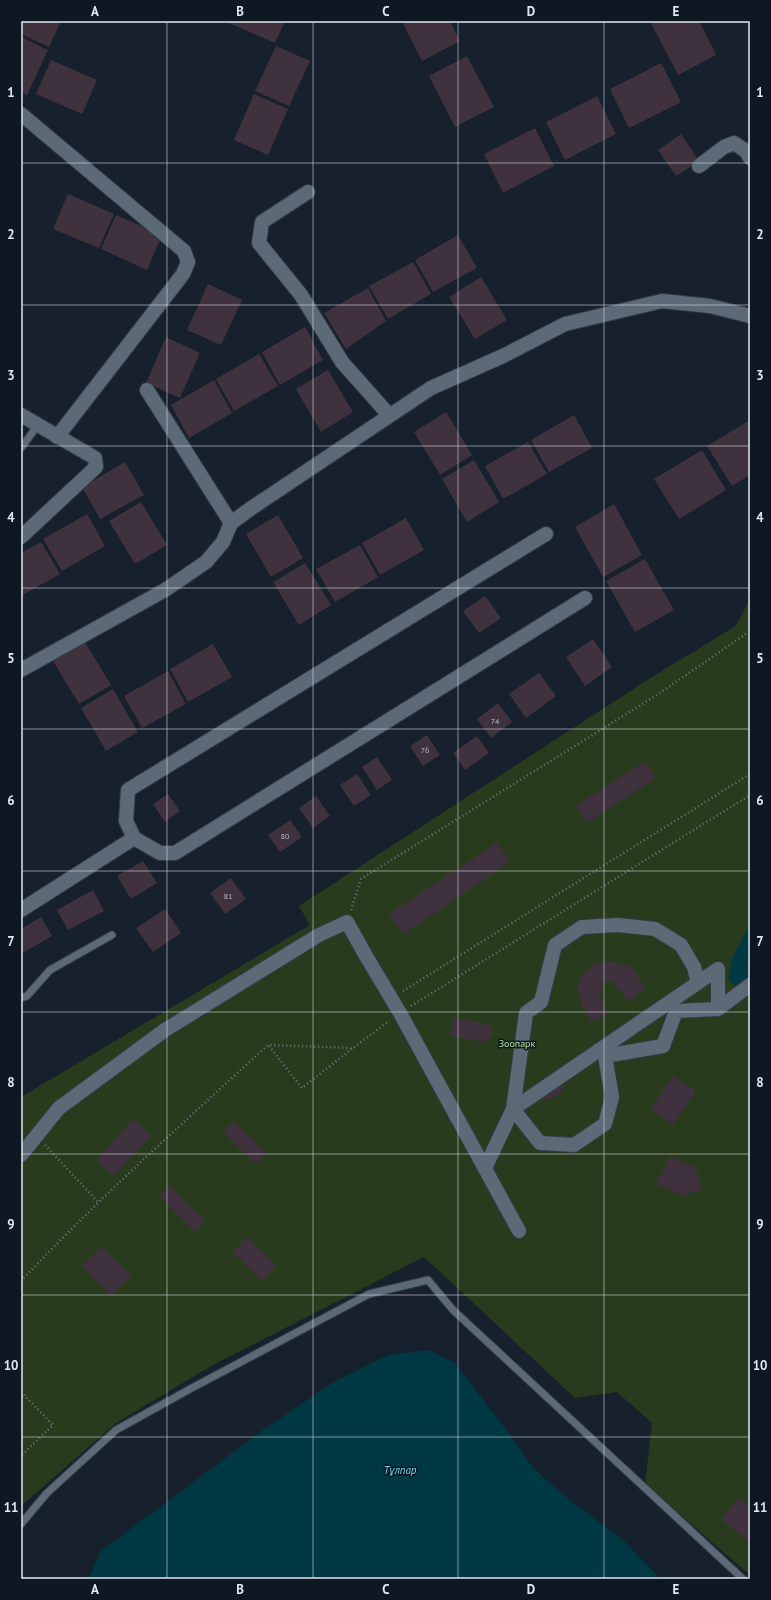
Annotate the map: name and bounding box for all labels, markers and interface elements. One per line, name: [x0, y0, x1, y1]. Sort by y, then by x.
text: A: [91, 3, 99, 20]
text: B: [236, 3, 244, 20]
text: C: [382, 3, 390, 20]
text: D: [527, 3, 535, 20]
text: E: [673, 3, 680, 20]
text: 1: [7, 84, 15, 101]
text: 1: [756, 84, 764, 101]
text: 2: [7, 226, 15, 243]
text: 2: [756, 226, 764, 243]
text: 3: [7, 367, 15, 384]
text: 3: [756, 367, 764, 384]
text: 4: [7, 509, 15, 526]
text: 4: [756, 509, 764, 526]
text: 5: [7, 650, 15, 667]
text: 5: [756, 650, 764, 667]
house number: 74: [491, 716, 500, 726]
house number: 76: [421, 745, 429, 755]
text: 6: [7, 792, 15, 809]
text: 6: [756, 792, 764, 809]
house number: 80: [281, 831, 290, 841]
house number: 81: [224, 891, 232, 901]
text: 7: [7, 933, 15, 950]
text: 7: [756, 933, 764, 950]
park label: Зоопарк: [499, 1037, 536, 1050]
text: 8: [7, 1074, 15, 1091]
text: 8: [756, 1074, 764, 1091]
text: 9: [7, 1216, 15, 1233]
text: 9: [756, 1216, 764, 1233]
text: 10: [4, 1357, 18, 1374]
text: 10: [753, 1357, 767, 1374]
water label: Тұлпар: [384, 1463, 417, 1477]
text: 11: [4, 1499, 18, 1516]
text: 11: [753, 1499, 767, 1516]
text: A: [91, 1581, 99, 1598]
text: B: [236, 1581, 244, 1598]
text: C: [382, 1581, 390, 1598]
text: D: [527, 1581, 535, 1598]
text: E: [673, 1581, 680, 1598]

